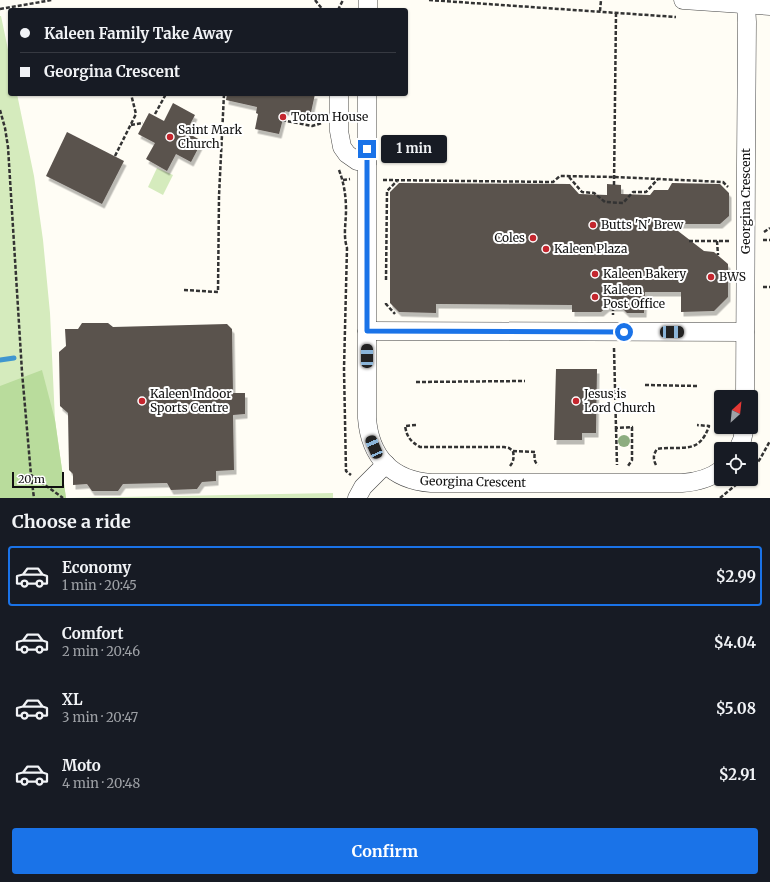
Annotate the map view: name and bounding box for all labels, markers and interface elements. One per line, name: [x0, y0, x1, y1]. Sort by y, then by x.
text: Kaleen Family Take Away: [44, 24, 232, 43]
text: Georgina Crescent: [44, 62, 180, 81]
place label: Totom House: [291, 109, 368, 124]
marker: Totom House: [278, 112, 288, 122]
place label: Saint Mark Church: [178, 122, 242, 151]
marker: Saint Mark Church: [165, 132, 175, 142]
callout: 1 min: [381, 135, 447, 163]
route end: [358, 140, 376, 158]
text: 1 min: [396, 140, 432, 157]
street label: Georgina Crescent: [738, 148, 753, 254]
place label: Butts 'N' Brew: [601, 217, 684, 232]
marker: Butts 'N' Brew: [588, 220, 598, 230]
place label: Coles: [494, 230, 525, 245]
marker: Coles: [528, 233, 538, 243]
place label: Kaleen Plaza: [554, 241, 628, 256]
marker: Kaleen Plaza: [541, 244, 551, 254]
place label: Kaleen Bakery: [603, 266, 686, 281]
marker: Kaleen Bakery: [590, 269, 600, 279]
place label: BWS: [719, 269, 746, 284]
marker: BWS: [706, 272, 716, 282]
place label: Kaleen Post Office: [603, 282, 665, 311]
marker: Kaleen Post Office: [590, 292, 600, 302]
route start: [615, 323, 633, 341]
car: [660, 326, 684, 338]
car: [361, 344, 373, 368]
place label: Kaleen Indoor Sports Centre: [150, 386, 232, 415]
place label: Jesus is Lord Church: [583, 386, 655, 415]
north arrow: [714, 390, 758, 434]
map controls: [714, 390, 758, 486]
marker: Kaleen Indoor Sports Centre: [137, 396, 147, 406]
marker: Jesus is Lord Church: [571, 396, 581, 406]
car: [364, 434, 384, 460]
button: locate: [714, 442, 758, 486]
scale bar: [12, 470, 64, 489]
text: 20 m: [18, 472, 45, 486]
street label: Georgina Crescent: [420, 473, 526, 490]
text: Choose a ride: [12, 510, 131, 533]
icon: car: [14, 558, 50, 594]
text: Economy: [62, 558, 131, 577]
text: $2.99: [716, 567, 756, 586]
text: 1 min · 20:45: [62, 577, 137, 594]
icon: car: [14, 624, 50, 660]
text: Comfort: [62, 624, 123, 643]
text: $4.04: [714, 633, 756, 652]
text: 2 min · 20:46: [62, 643, 140, 660]
icon: car: [14, 690, 50, 726]
text: XL: [62, 690, 83, 709]
text: $5.08: [716, 699, 756, 718]
text: 3 min · 20:47: [62, 709, 138, 726]
icon: car: [14, 756, 50, 792]
text: Moto: [62, 756, 101, 775]
text: $2.91: [719, 765, 756, 784]
text: 4 min · 20:48: [62, 775, 140, 792]
button: Confirm: [12, 828, 758, 874]

